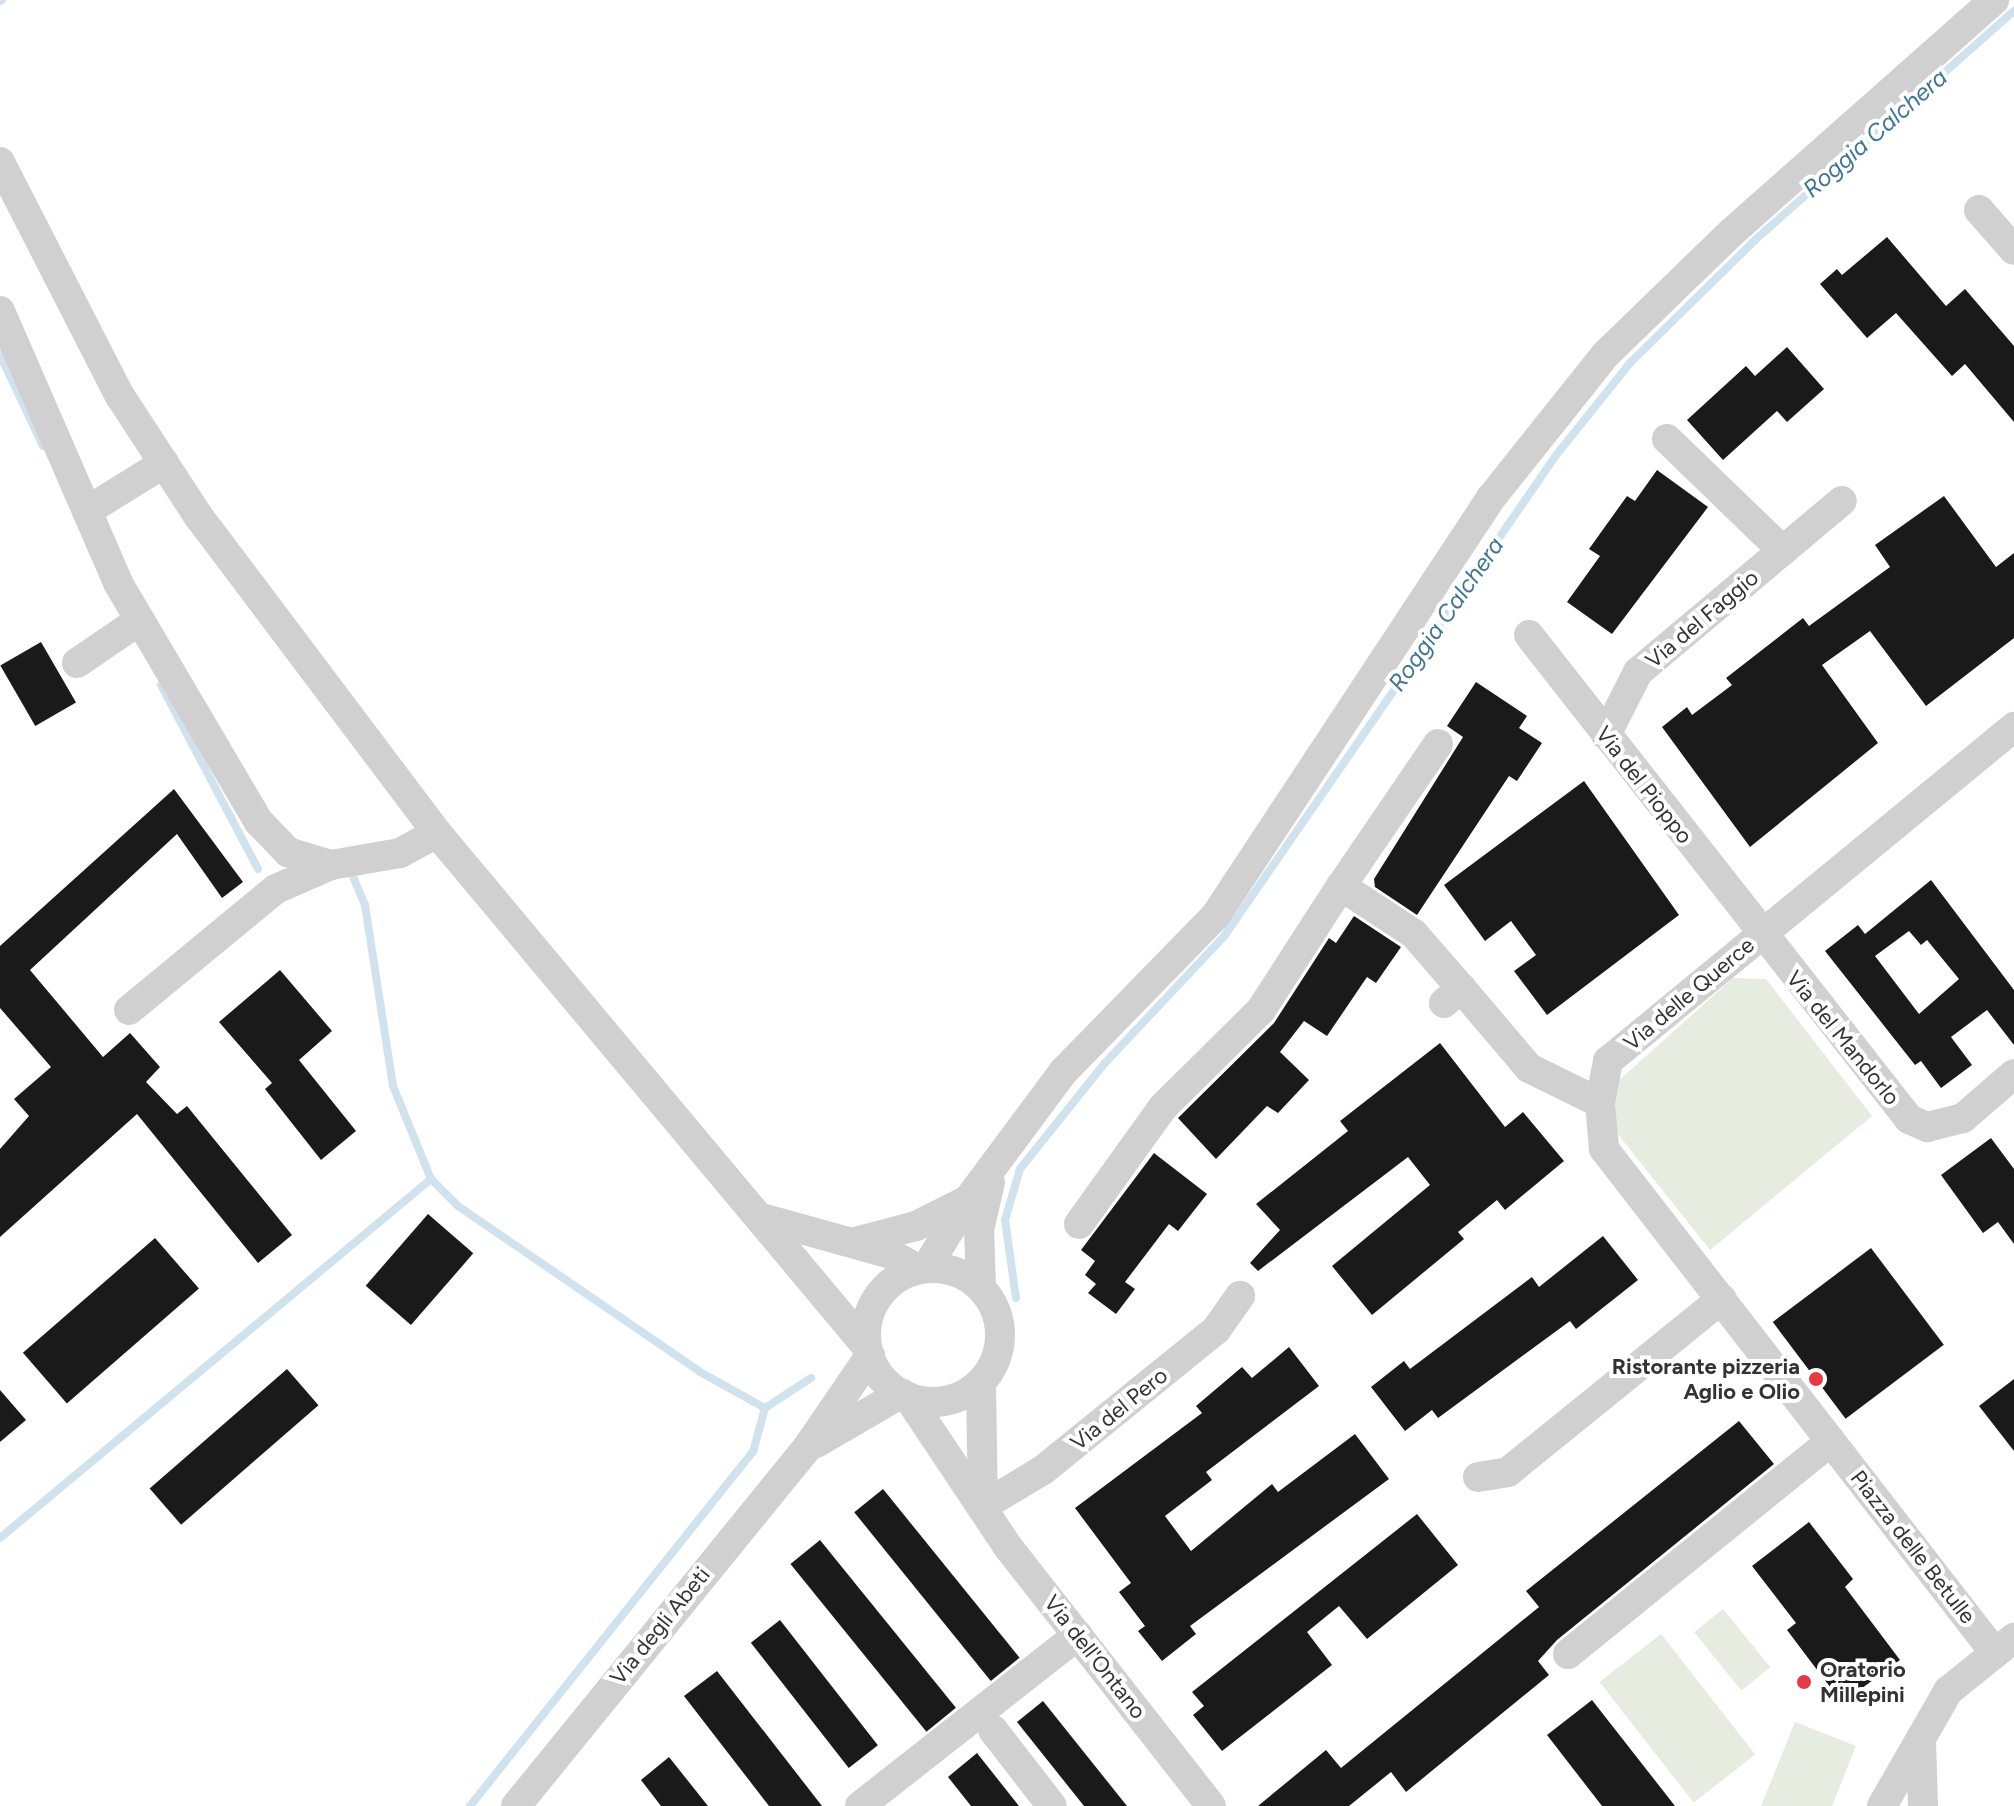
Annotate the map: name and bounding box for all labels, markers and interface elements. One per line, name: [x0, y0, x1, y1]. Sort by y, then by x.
water label: Roggia Calchera: [1797, 63, 1953, 203]
water label: Roggia Calchera: [1382, 532, 1510, 696]
street label: Via del Faggio: [1640, 564, 1764, 674]
street label: Via del Pioppo: [1590, 721, 1698, 849]
street label: Via delle Querce: [1619, 932, 1759, 1056]
street label: Via del Mandorlo: [1781, 966, 1905, 1110]
place label: Ristorante pizzeria Aglio e Olio: [1612, 1353, 1800, 1404]
street label: Via del Pero: [1065, 1362, 1173, 1456]
marker: Ristorante pizzeria Aglio e Olio: [1807, 1370, 1825, 1388]
street label: Piazza delle Betulle: [1845, 1465, 1981, 1629]
street label: Via degli Abeti: [605, 1562, 715, 1690]
street label: Via dell'Ontano: [1038, 1590, 1152, 1724]
place label: Oratorio Millepini: [1820, 1656, 1906, 1708]
marker: Oratorio Millepini: [1795, 1673, 1813, 1691]

